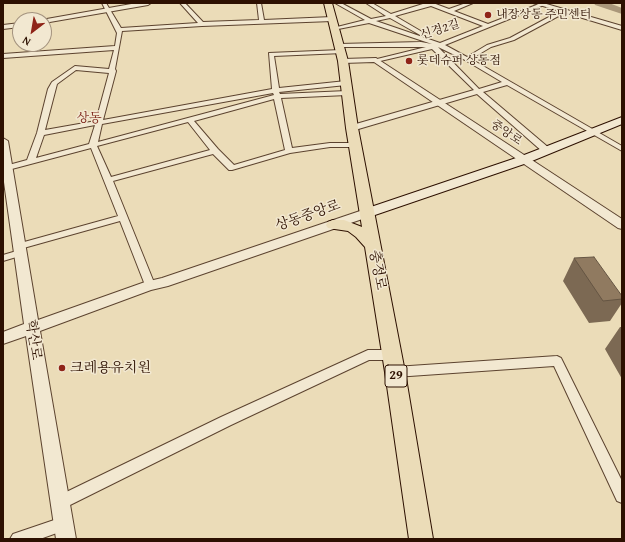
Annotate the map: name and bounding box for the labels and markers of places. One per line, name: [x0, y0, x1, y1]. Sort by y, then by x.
place label: 내장상동 주민센터: [496, 8, 591, 22]
marker: 내장상동 주민센터: [483, 10, 493, 20]
place label: 롯데슈퍼 상동점: [417, 54, 501, 68]
marker: 롯데슈퍼 상동점: [404, 56, 414, 66]
place label: 크레용유치원: [70, 360, 151, 376]
marker: 크레용유치원: [57, 363, 67, 373]

